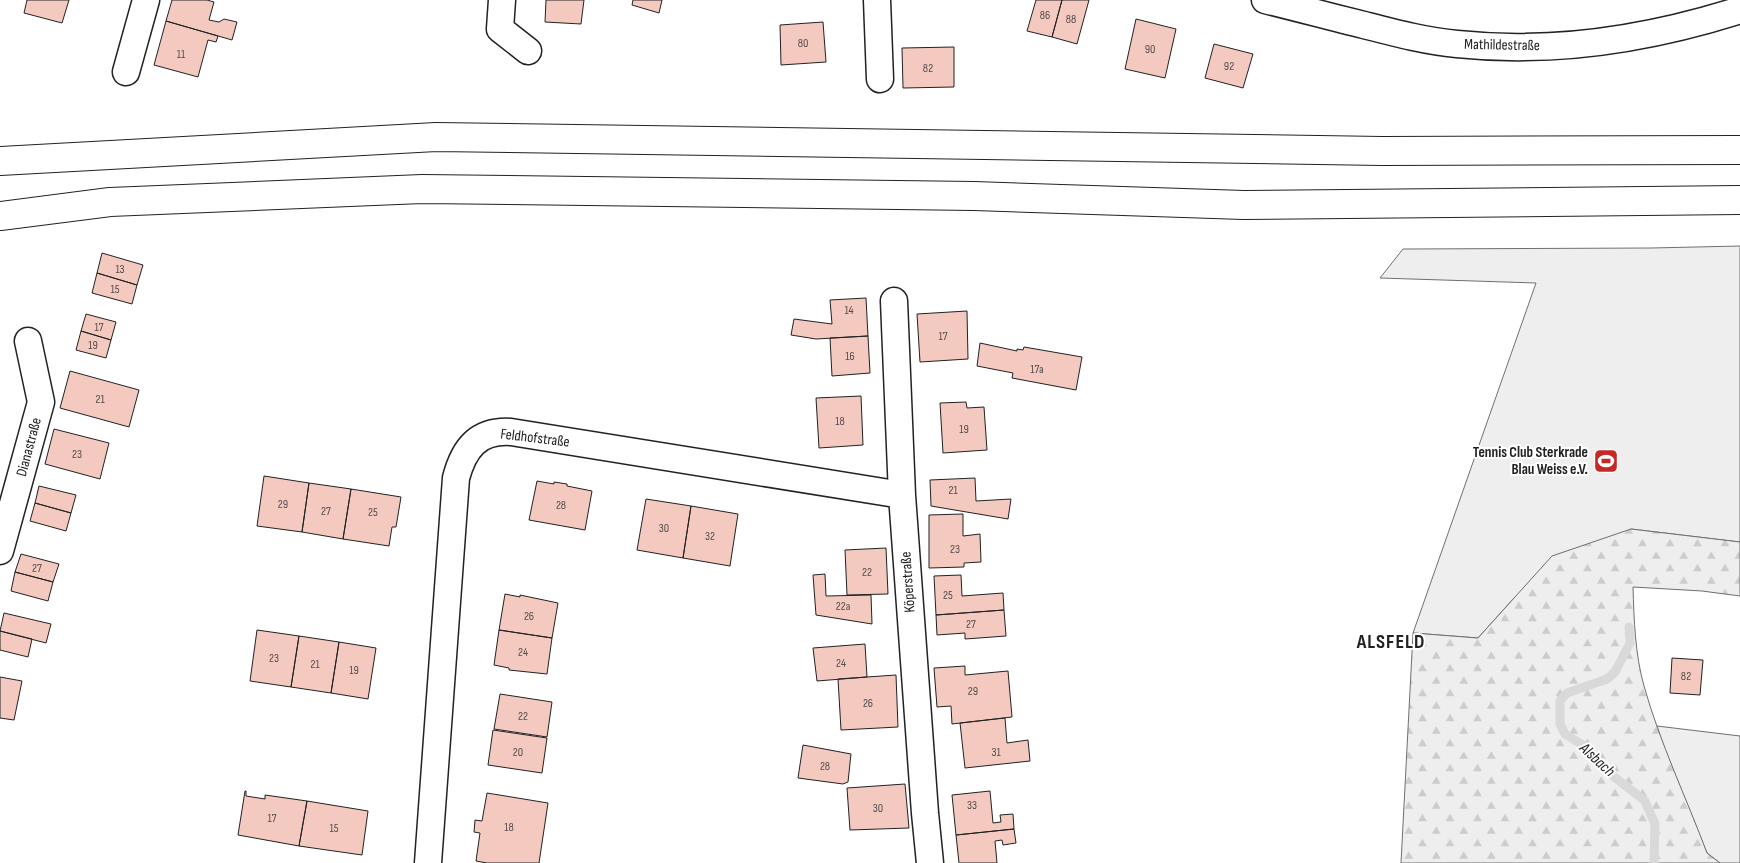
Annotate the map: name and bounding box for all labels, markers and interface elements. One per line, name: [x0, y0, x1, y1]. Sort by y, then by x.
house number: 86: [1040, 8, 1050, 23]
house number: 88: [1066, 12, 1076, 27]
street label: Mathildestraße: [1464, 35, 1540, 55]
house number: 80: [798, 36, 808, 51]
house number: 90: [1145, 42, 1155, 57]
house number: 11: [177, 47, 186, 62]
house number: 92: [1224, 59, 1234, 74]
house number: 82: [923, 61, 933, 76]
house number: 13: [115, 262, 125, 277]
house number: 15: [110, 282, 120, 297]
house number: 14: [844, 303, 854, 318]
house number: 17: [95, 320, 104, 335]
house number: 17: [939, 329, 948, 344]
house number: 19: [88, 338, 98, 353]
house number: 16: [845, 349, 855, 364]
house number: 17a: [1030, 362, 1044, 377]
house number: 21: [95, 392, 105, 407]
house number: 18: [835, 414, 845, 429]
street label: Dianastraße: [12, 415, 46, 479]
house number: 19: [959, 422, 969, 437]
street label: Feldhofstraße: [499, 424, 571, 452]
place label: Tennis Club Sterkrade Blau Weiss e.V.: [1473, 443, 1588, 479]
house number: 23: [72, 447, 82, 462]
sports icon: Tennis Club Sterkrade Blau Weiss e.V.: [1593, 448, 1619, 474]
house number: 21: [948, 483, 958, 498]
house number: 29: [278, 497, 288, 512]
house number: 28: [556, 498, 566, 513]
house number: 27: [321, 504, 331, 519]
house number: 25: [368, 505, 378, 520]
house number: 30: [659, 521, 669, 536]
house number: 32: [705, 529, 715, 544]
house number: 23: [950, 542, 960, 557]
street label: Köperstraße: [896, 551, 920, 613]
house number: 27: [32, 561, 42, 576]
house number: 22: [862, 565, 872, 580]
house number: 25: [943, 588, 953, 603]
house number: 22a: [836, 599, 851, 614]
house number: 26: [524, 609, 534, 624]
house number: 27: [966, 617, 976, 632]
district label: ALSFELD: [1356, 630, 1425, 654]
house number: 24: [518, 645, 528, 660]
house number: 23: [269, 651, 279, 666]
house number: 24: [836, 656, 846, 671]
house number: 21: [310, 657, 320, 672]
house number: 19: [349, 663, 359, 678]
house number: 82: [1681, 669, 1691, 684]
house number: 29: [968, 684, 978, 699]
house number: 26: [863, 696, 873, 711]
house number: 22: [518, 709, 528, 724]
water label: Alsbach: [1575, 738, 1619, 781]
house number: 20: [513, 745, 523, 760]
house number: 31: [991, 745, 1001, 760]
house number: 28: [820, 759, 830, 774]
house number: 33: [967, 798, 977, 813]
house number: 30: [873, 801, 883, 816]
house number: 17: [268, 811, 277, 826]
house number: 18: [504, 820, 514, 835]
house number: 15: [329, 821, 339, 836]

